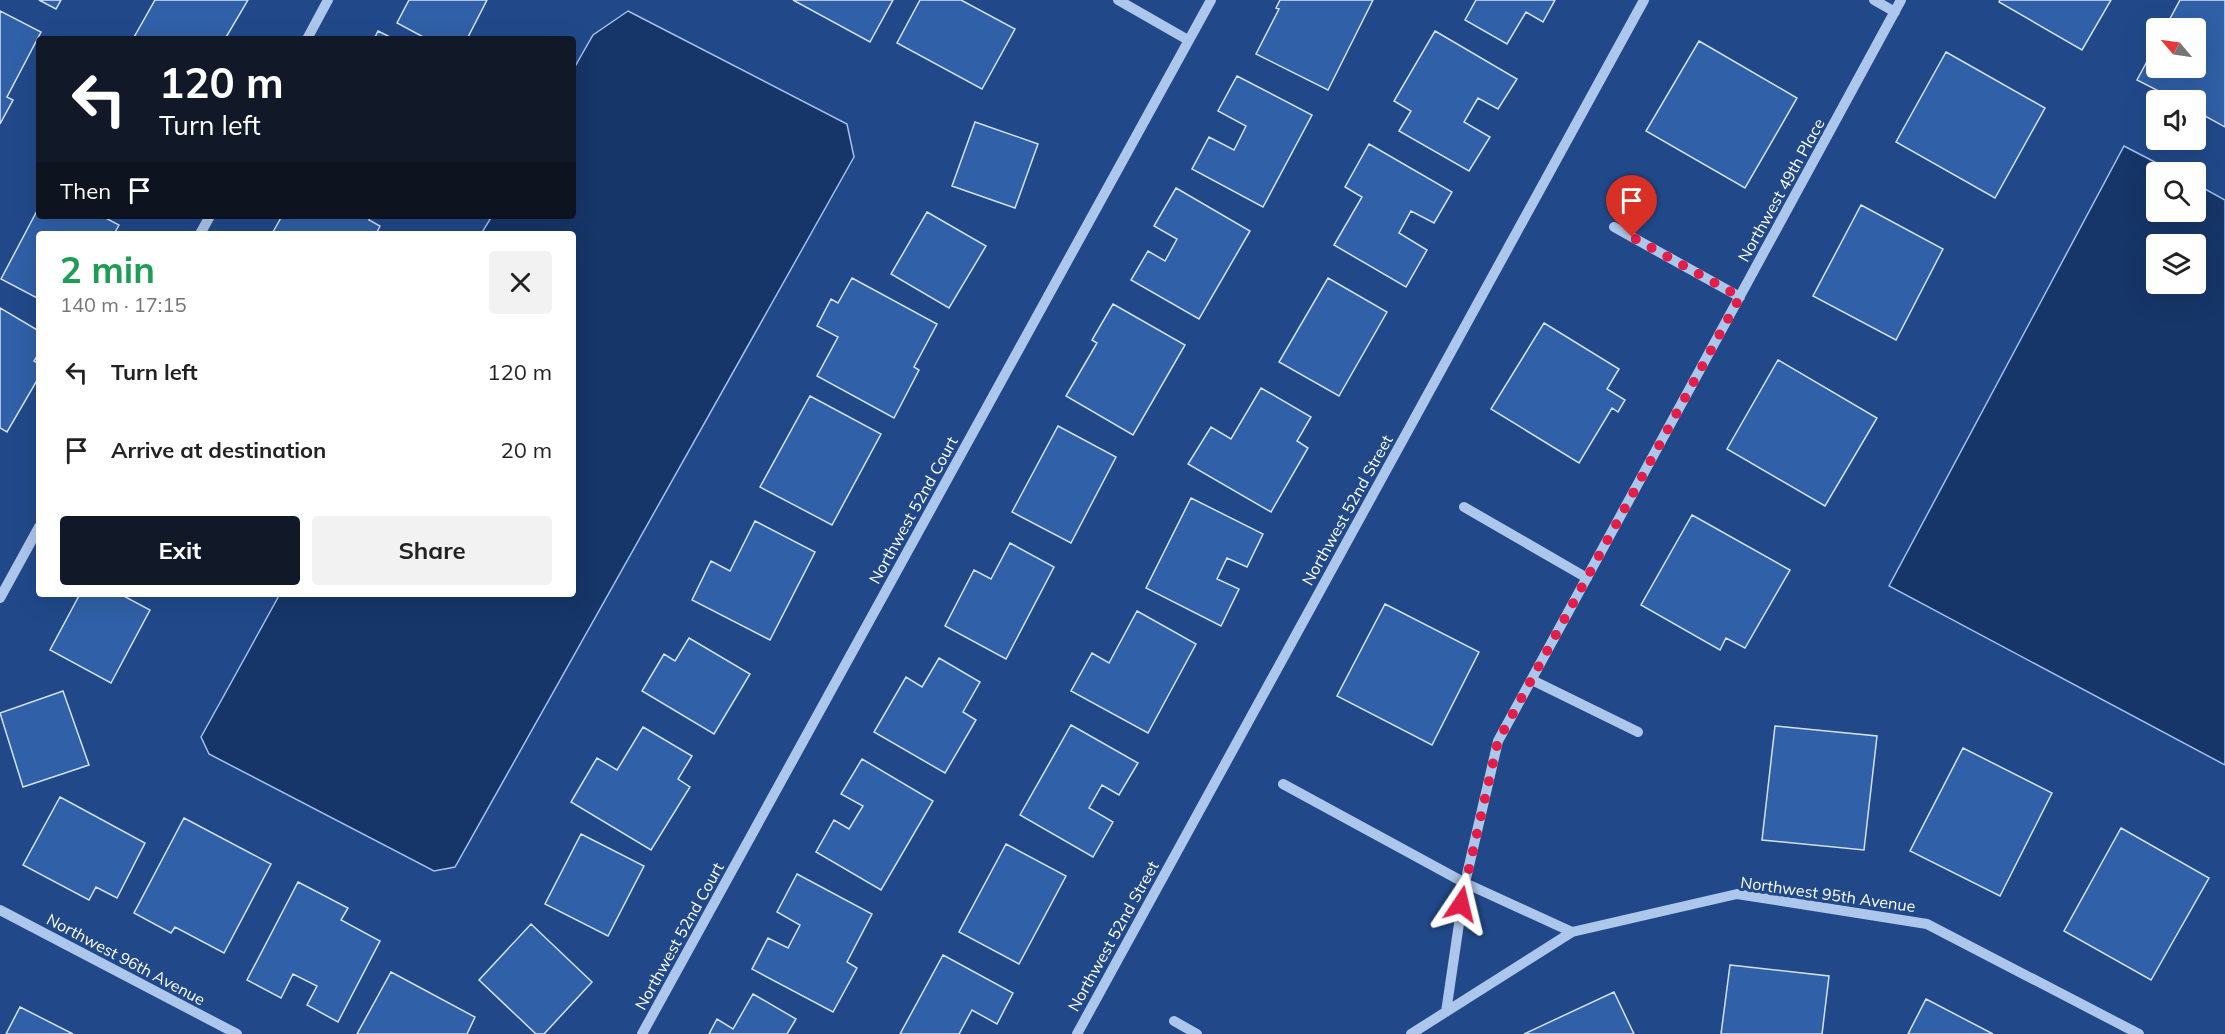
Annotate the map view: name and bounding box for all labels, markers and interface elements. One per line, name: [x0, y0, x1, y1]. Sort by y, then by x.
north arrow: [2146, 18, 2206, 78]
map controls: [2146, 18, 2206, 294]
text: 120 m: [159, 56, 284, 109]
icon: left: [60, 60, 138, 138]
button: sound: [2146, 90, 2206, 150]
text: Turn left: [159, 108, 261, 142]
street label: Northwest 49th Place: [1733, 115, 1829, 265]
button: search: [2146, 162, 2206, 222]
icon: arrive: [123, 174, 156, 207]
pin: [1606, 175, 1657, 237]
text: Then: [60, 177, 111, 205]
icon: arrive: [1615, 184, 1648, 217]
button: layers: [2146, 234, 2206, 294]
text: 2 min: [60, 247, 155, 292]
button: close: [489, 251, 552, 314]
text: 140 m · 17:15: [60, 292, 186, 317]
icon: left: [60, 356, 93, 389]
text: Turn left: [111, 358, 198, 386]
text: 120 m: [487, 358, 552, 386]
street label: Northwest 52nd Street: [1297, 431, 1397, 589]
street label: Northwest 52nd Court: [864, 433, 962, 587]
icon: arrive: [60, 434, 93, 467]
text: Arrive at destination: [111, 436, 326, 464]
text: 20 m: [501, 436, 552, 464]
button: Exit: [60, 516, 300, 585]
button: Share: [312, 516, 552, 585]
street label: Northwest 52nd Street: [1063, 857, 1163, 1015]
street label: Northwest 52nd Court: [630, 859, 728, 1013]
position arrow: [1429, 872, 1493, 936]
street label: Northwest 95th Avenue: [1739, 872, 1917, 916]
street label: Northwest 96th Avenue: [43, 909, 209, 1009]

